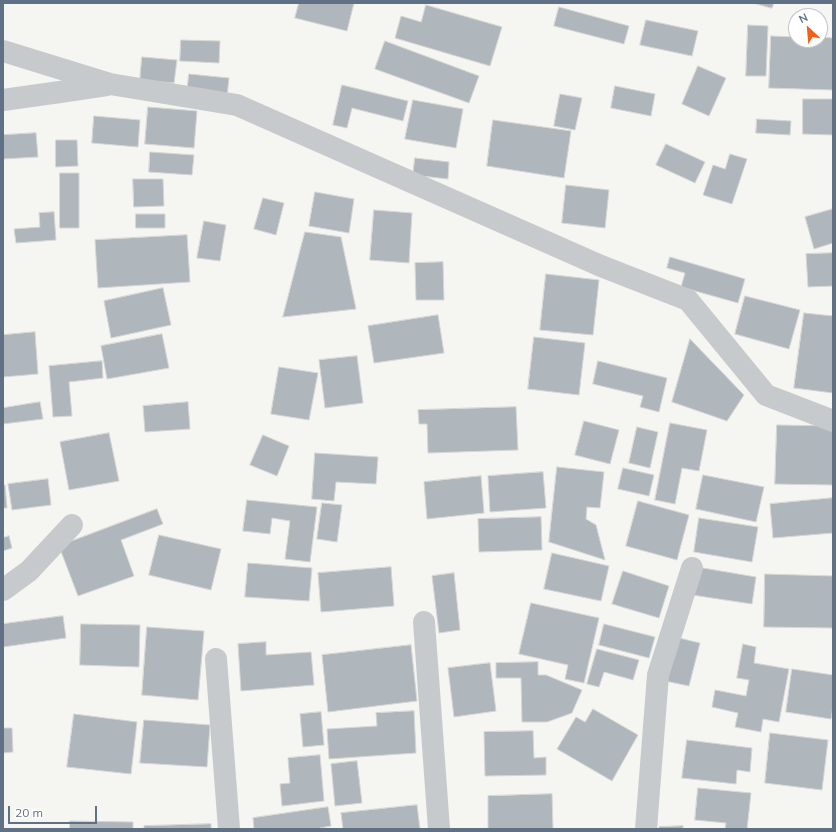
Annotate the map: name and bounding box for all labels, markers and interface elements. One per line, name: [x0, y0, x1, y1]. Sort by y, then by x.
north arrow: [788, 8, 828, 48]
text: N: [796, 10, 810, 26]
scale bar: [10, 798, 99, 824]
text: 20 m: [15, 805, 43, 820]

